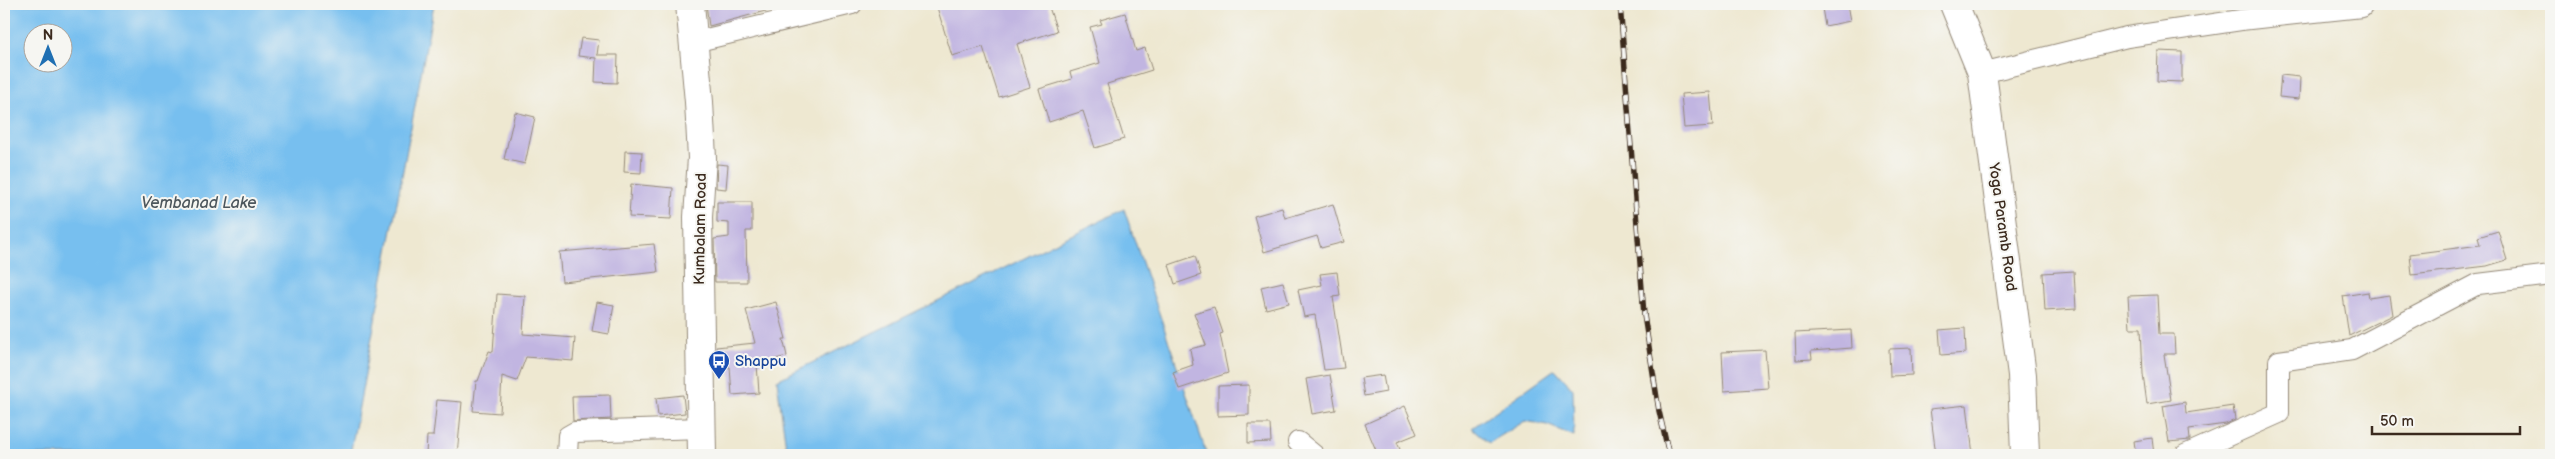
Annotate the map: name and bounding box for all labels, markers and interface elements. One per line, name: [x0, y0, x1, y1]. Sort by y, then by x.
north arrow: [22, 22, 72, 72]
text: N: [43, 27, 53, 44]
street label: Yoga Paramb Road: [1984, 161, 2021, 292]
street label: Kumbalam Road: [690, 173, 711, 285]
water label: Vembanad Lake: [141, 194, 257, 213]
bus stop icon: Shappu: [707, 349, 731, 380]
place label: Shappu: [735, 352, 786, 371]
scale bar: [2372, 404, 2520, 436]
text: 50 m: [2380, 412, 2414, 431]

